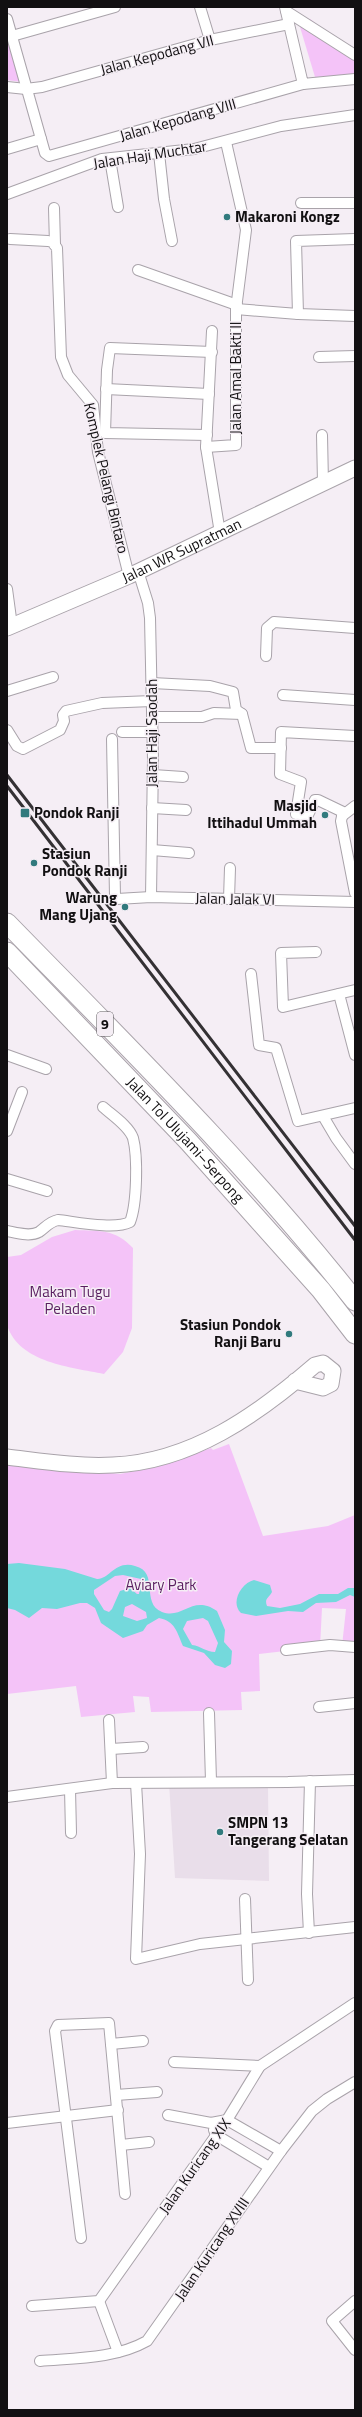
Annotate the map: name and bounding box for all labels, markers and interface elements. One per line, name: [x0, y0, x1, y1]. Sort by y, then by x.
street label: Jalan Kepodang VII: [98, 28, 216, 81]
street label: Jalan Kepodang VIII: [117, 92, 239, 147]
street label: Jalan Haji Muchtar: [91, 134, 208, 175]
place label: Makaroni Kongz: [235, 205, 340, 228]
marker: Makaroni Kongz: [222, 212, 232, 222]
street label: Jalan Amal Bakti II: [224, 321, 247, 435]
street label: Komplek Pelangi Bintaro: [78, 400, 135, 556]
street label: Jalan WR Supratman: [118, 512, 245, 589]
street label: Jalan Haji Saodah: [140, 679, 163, 787]
place label: Masjid Ittihadul Ummah: [207, 794, 317, 834]
place label: Pondok Ranji: [34, 801, 119, 824]
marker: Pondok Ranji: [19, 807, 31, 819]
marker: Masjid Ittihadul Ummah: [320, 810, 330, 820]
place label: Stasiun Pondok Ranji: [42, 842, 127, 882]
marker: Stasiun Pondok Ranji: [29, 858, 39, 868]
place label: Warung Mang Ujang: [39, 886, 117, 926]
street label: Jalan Jalak VI: [195, 886, 275, 911]
marker: Warung Mang Ujang: [120, 902, 130, 912]
road number: 9: [97, 1012, 113, 1036]
street label: Jalan Tol Ulujami–Serpong: [121, 1071, 250, 1208]
park label: Makam Tugu Peladen: [30, 1280, 110, 1320]
place label: Stasiun Pondok Ranji Baru: [180, 1313, 281, 1353]
marker: Stasiun Pondok Ranji Baru: [284, 1329, 294, 1339]
park label: Aviary Park: [125, 1573, 197, 1596]
place label: SMPN 13 Tangerang Selatan: [228, 1811, 348, 1851]
marker: SMPN 13 Tangerang Selatan: [215, 1827, 225, 1837]
street label: Jalan Kuricang XIX: [153, 2113, 237, 2218]
street label: Jalan Kuricang XVIII: [168, 2192, 255, 2305]

